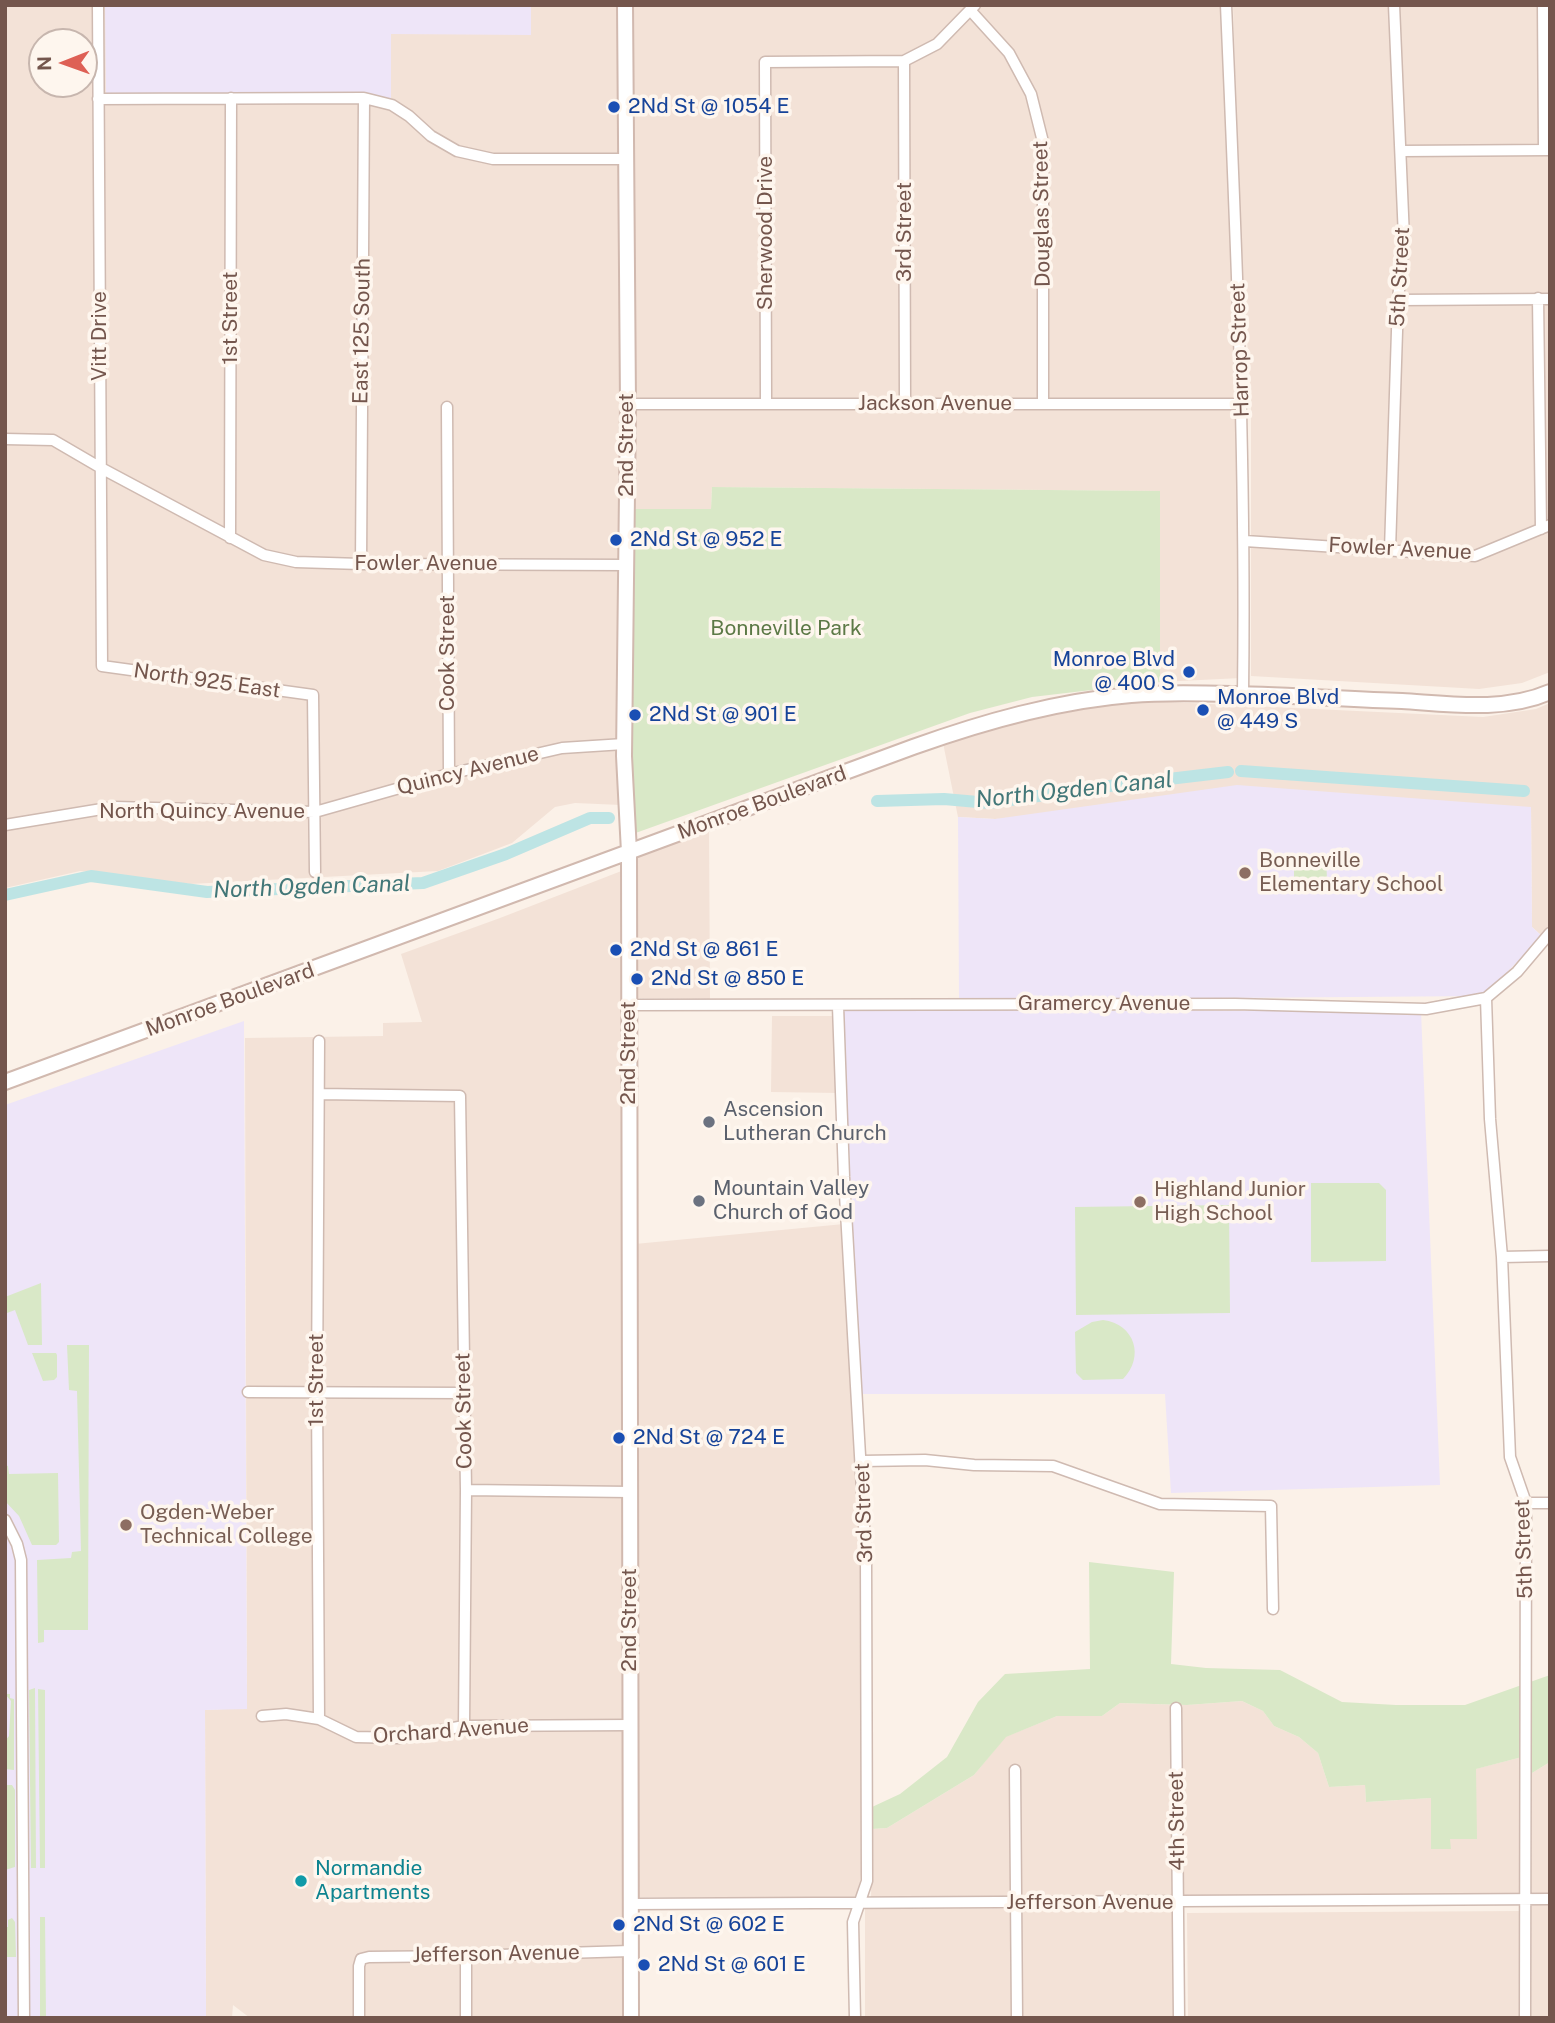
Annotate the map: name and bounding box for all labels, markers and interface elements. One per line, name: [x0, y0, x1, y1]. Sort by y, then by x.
north arrow: [28, 28, 98, 98]
text: N: [33, 56, 55, 71]
place label: 2Nd St @ 1054 E: [628, 94, 789, 120]
marker: 2Nd St @ 1054 E: [606, 99, 622, 115]
street label: Douglas Street: [1028, 141, 1056, 287]
street label: Sherwood Drive: [753, 156, 779, 310]
street label: 3rd Street: [892, 182, 918, 282]
street label: 5th Street: [1385, 226, 1415, 328]
street label: East 125 South: [348, 258, 376, 404]
street label: 1st Street: [218, 271, 244, 365]
street label: Harrop Street: [1225, 282, 1255, 418]
street label: Vitt Drive: [87, 291, 113, 381]
street label: Jackson Avenue: [858, 391, 1012, 417]
street label: 2nd Street: [614, 393, 640, 497]
place label: 2Nd St @ 952 E: [630, 527, 783, 553]
marker: 2Nd St @ 952 E: [608, 532, 624, 548]
street label: Fowler Avenue: [1328, 533, 1472, 565]
street label: Fowler Avenue: [354, 551, 498, 577]
street label: Cook Street: [435, 595, 461, 711]
park label: Bonneville Park: [710, 616, 862, 642]
place label: Monroe Blvd @ 400 S: [1053, 647, 1175, 697]
street label: North 925 East: [132, 658, 282, 704]
marker: Monroe Blvd @ 400 S: [1181, 664, 1197, 680]
place label: Monroe Blvd @ 449 S: [1217, 685, 1339, 735]
place label: 2Nd St @ 901 E: [649, 702, 797, 728]
marker: Monroe Blvd @ 449 S: [1195, 702, 1211, 718]
marker: 2Nd St @ 901 E: [627, 707, 643, 723]
street label: Quincy Avenue: [395, 741, 541, 801]
street label: Monroe Boulevard: [674, 761, 850, 845]
water label: North Ogden Canal: [974, 766, 1174, 814]
street label: North Quincy Avenue: [99, 799, 305, 825]
place label: Bonneville Elementary School: [1259, 848, 1443, 898]
marker: Bonneville Elementary School: [1237, 865, 1253, 881]
water label: North Ogden Canal: [213, 870, 411, 904]
place label: 2Nd St @ 861 E: [630, 937, 779, 963]
marker: 2Nd St @ 861 E: [608, 942, 624, 958]
street label: Monroe Boulevard: [142, 958, 318, 1042]
place label: 2Nd St @ 850 E: [651, 966, 804, 992]
marker: 2Nd St @ 850 E: [629, 971, 645, 987]
street label: Gramercy Avenue: [1018, 991, 1190, 1017]
street label: 2nd Street: [616, 1001, 642, 1105]
place label: Ascension Lutheran Church: [723, 1097, 887, 1147]
marker: Ascension Lutheran Church: [701, 1114, 717, 1130]
place label: Mountain Valley Church of God: [713, 1176, 869, 1226]
place label: Highland Junior High School: [1154, 1177, 1306, 1227]
marker: Mountain Valley Church of God: [691, 1193, 707, 1209]
marker: Highland Junior High School: [1132, 1194, 1148, 1210]
street label: 1st Street: [304, 1333, 330, 1427]
street label: Cook Street: [450, 1353, 478, 1469]
place label: 2Nd St @ 724 E: [633, 1425, 785, 1451]
marker: 2Nd St @ 724 E: [611, 1430, 627, 1446]
street label: 3rd Street: [850, 1462, 878, 1564]
street label: 5th Street: [1510, 1499, 1538, 1599]
place label: Ogden-Weber Technical College: [140, 1500, 313, 1550]
marker: Ogden-Weber Technical College: [118, 1517, 134, 1533]
street label: 2nd Street: [617, 1568, 643, 1672]
street label: Orchard Avenue: [372, 1713, 530, 1749]
street label: 4th Street: [1164, 1771, 1190, 1871]
place label: Normandie Apartments: [315, 1856, 430, 1906]
marker: Normandie Apartments: [293, 1873, 309, 1889]
street label: Jefferson Avenue: [1006, 1890, 1174, 1916]
place label: 2Nd St @ 602 E: [633, 1912, 785, 1938]
marker: 2Nd St @ 602 E: [611, 1917, 627, 1933]
street label: Jefferson Avenue: [412, 1940, 580, 1968]
place label: 2Nd St @ 601 E: [658, 1952, 806, 1978]
marker: 2Nd St @ 601 E: [636, 1957, 652, 1973]

